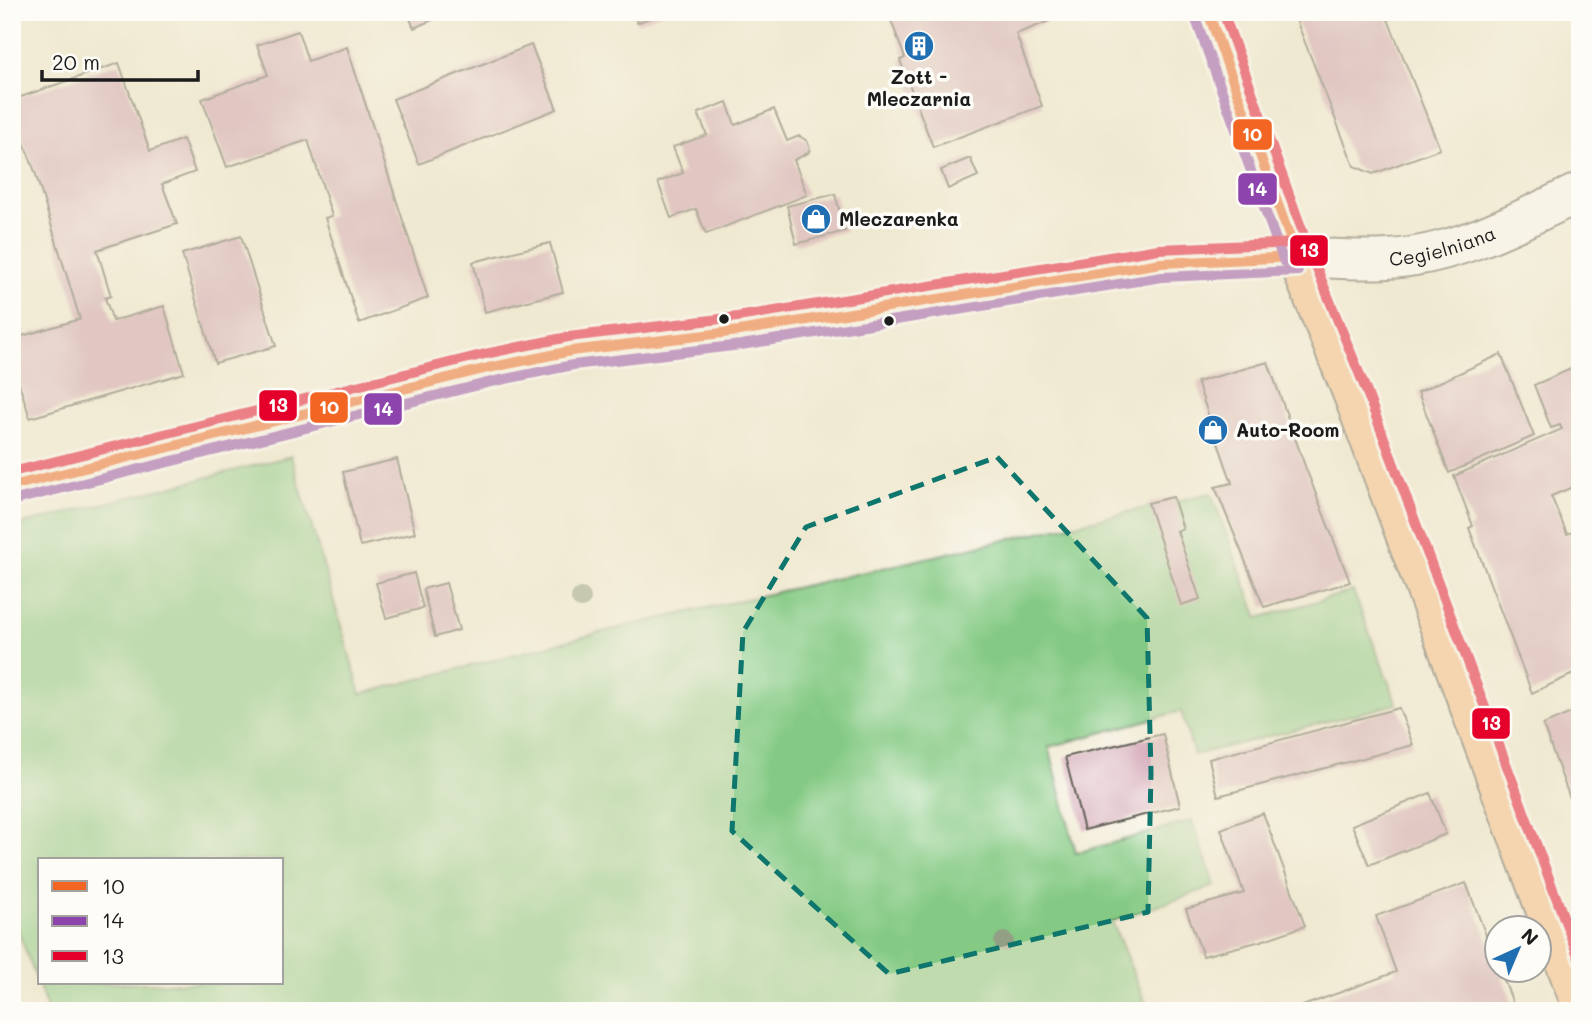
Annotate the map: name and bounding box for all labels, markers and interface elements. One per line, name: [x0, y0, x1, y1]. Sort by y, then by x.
building icon: Zott - Mleczarnia: [902, 29, 936, 63]
scale bar: [42, 38, 198, 82]
text: 20 m: [52, 48, 100, 75]
place label: Zott - Mleczarnia: [867, 64, 971, 111]
line badge: 10: [1232, 118, 1273, 151]
text: 10: [1242, 121, 1262, 146]
line badge: 14: [1237, 172, 1278, 206]
text: 14: [1247, 176, 1267, 201]
shop icon: Mleczarenka: [799, 202, 833, 236]
place label: Mleczarenka: [839, 206, 959, 231]
street label: Cegielniana: [1388, 220, 1499, 271]
line badge: 13: [1289, 234, 1329, 267]
text: 13: [1299, 237, 1319, 262]
unlabelled marker: [717, 312, 731, 326]
unlabelled marker: [882, 314, 896, 328]
line badge: 13: [258, 389, 298, 422]
line badge: 10: [309, 391, 349, 424]
text: 13: [268, 392, 288, 417]
line badge: 14: [363, 392, 403, 426]
text: 10: [319, 394, 339, 419]
text: 14: [373, 396, 393, 421]
shop icon: Auto-Room: [1196, 413, 1230, 447]
place label: Auto-Room: [1236, 417, 1339, 442]
line badge: 13: [1471, 707, 1511, 740]
text: 13: [1481, 710, 1501, 735]
legend: [38, 858, 284, 984]
text: 10: [102, 872, 124, 899]
text: 14: [102, 906, 124, 933]
north arrow: [1484, 914, 1554, 984]
text: N: [1516, 922, 1544, 950]
text: 13: [102, 942, 124, 969]

